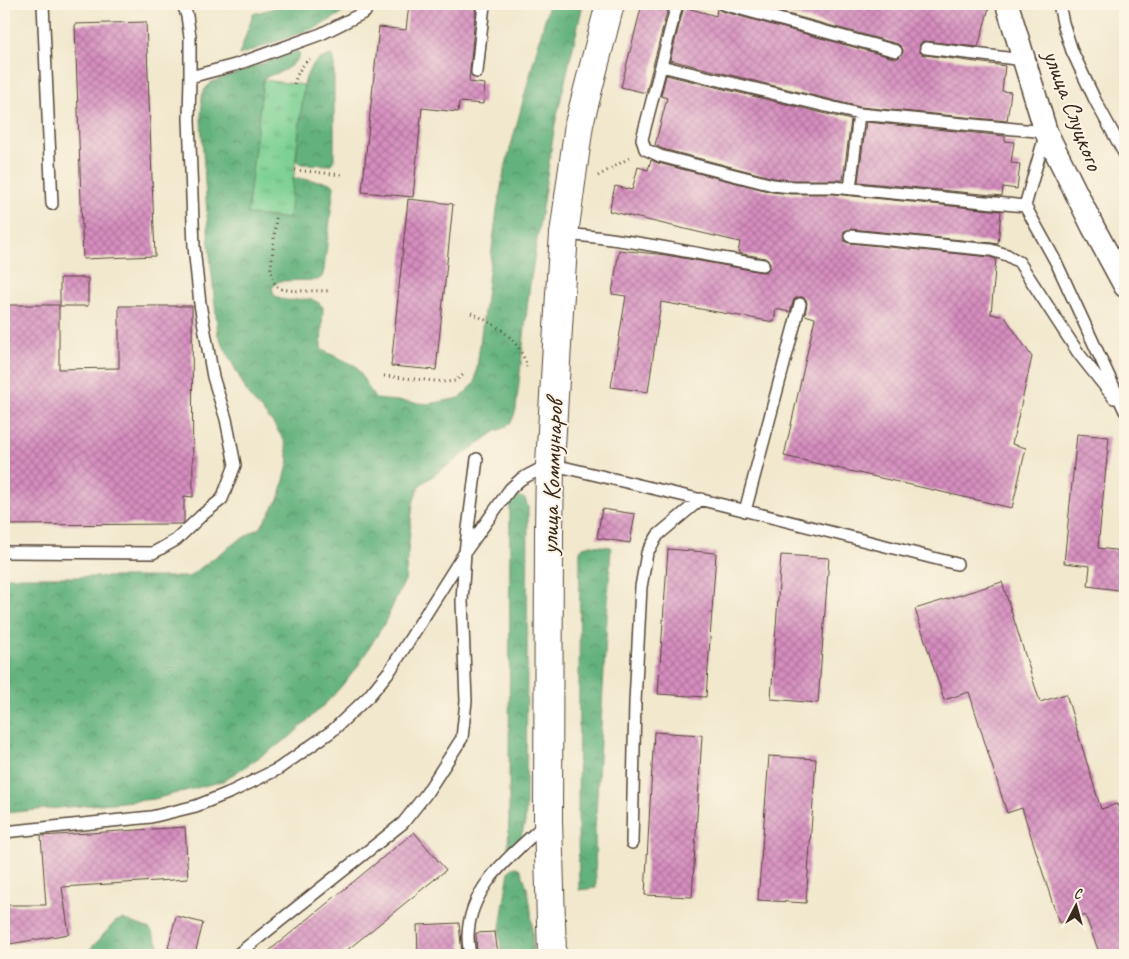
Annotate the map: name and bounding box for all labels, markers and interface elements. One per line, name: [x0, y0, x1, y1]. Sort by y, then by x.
street label: улица Слуцкого: [1035, 43, 1111, 176]
street label: улица Коммунаров: [533, 393, 571, 557]
north arrow: [1052, 882, 1102, 932]
text: С: [1073, 885, 1084, 903]

